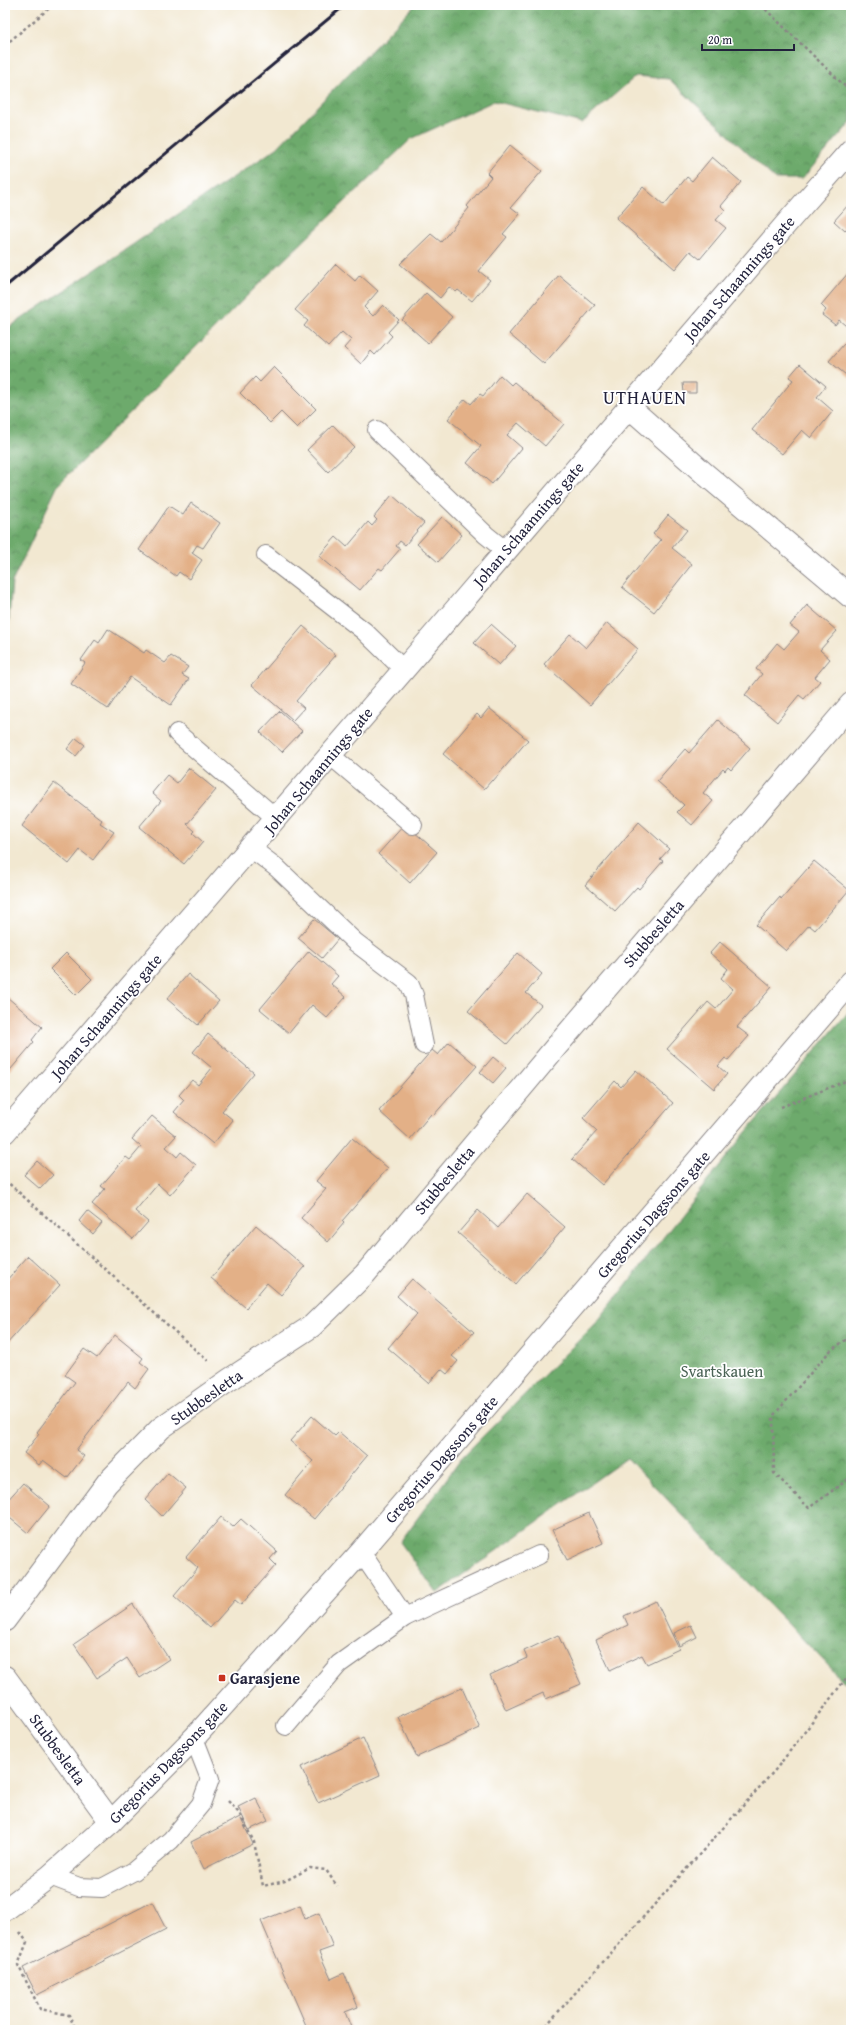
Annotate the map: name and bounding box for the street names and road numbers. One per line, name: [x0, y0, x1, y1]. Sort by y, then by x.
street label: Johan Schaannings gate: [676, 210, 800, 347]
street label: Johan Schaannings gate: [465, 456, 589, 593]
street label: Johan Schaannings gate: [256, 701, 378, 840]
street label: Stubbesletta: [617, 893, 690, 972]
street label: Johan Schaannings gate: [43, 948, 167, 1085]
street label: Stubbesletta: [408, 1140, 480, 1220]
street label: Gregorius Dagssons gate: [591, 1145, 715, 1283]
street label: Stubbesletta: [165, 1363, 247, 1431]
street label: Gregorius Dagssons gate: [379, 1390, 503, 1528]
street label: Gregorius Dagssons gate: [103, 1695, 233, 1829]
street label: Stubbesletta: [24, 1708, 92, 1790]

